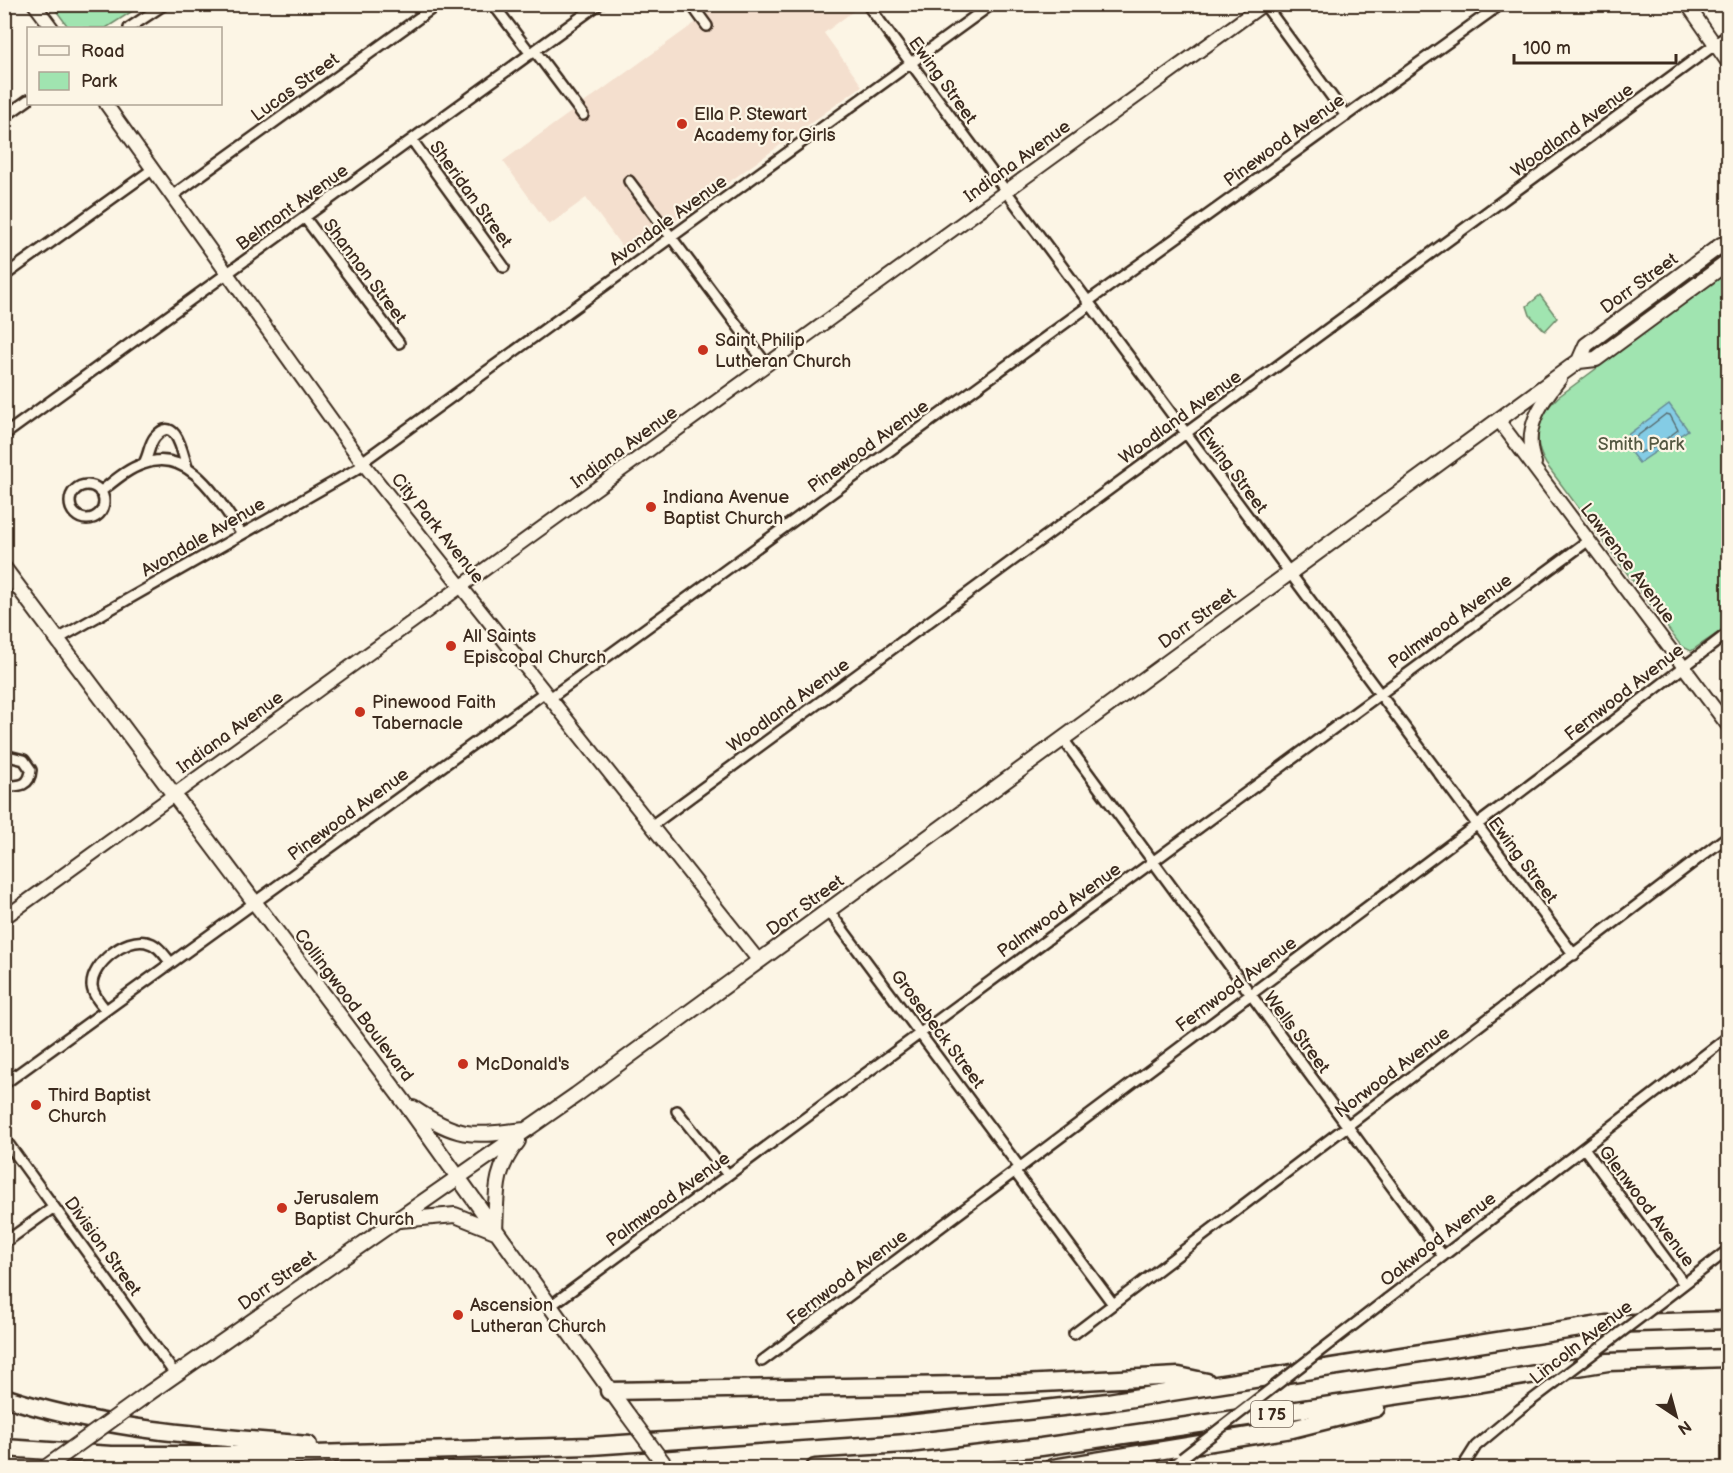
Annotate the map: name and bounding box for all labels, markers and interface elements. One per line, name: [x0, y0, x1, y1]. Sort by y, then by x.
legend: [27, 27, 222, 105]
scale bar: [1514, 27, 1676, 65]
street label: Ewing Street: [904, 33, 981, 128]
text: 100 m: [1523, 38, 1571, 59]
text: Road: [81, 41, 125, 62]
street label: Lucas Street: [247, 48, 344, 126]
text: Park: [81, 71, 117, 92]
street label: Woodland Avenue: [1507, 79, 1638, 182]
street label: Pinewood Avenue: [1220, 89, 1349, 191]
place label: Ella P. Stewart Academy for Girls: [694, 104, 836, 146]
street label: Indiana Avenue: [960, 116, 1075, 207]
marker: Ella P. Stewart Academy for Girls: [675, 117, 689, 131]
street label: Sheridan Street: [425, 137, 517, 252]
street label: Belmont Avenue: [232, 160, 353, 255]
street label: Avondale Avenue: [606, 171, 731, 270]
street label: Shannon Street: [318, 215, 411, 328]
street label: Dorr Street: [1597, 248, 1682, 318]
place label: Saint Philip Lutheran Church: [715, 330, 851, 372]
marker: Saint Philip Lutheran Church: [696, 343, 710, 357]
street label: Woodland Avenue: [1115, 366, 1246, 469]
street label: Pinewood Avenue: [804, 395, 933, 497]
street label: Indiana Avenue: [567, 402, 682, 493]
street label: Ewing Street: [1193, 423, 1272, 518]
park label: Smith Park: [1598, 434, 1684, 455]
street label: City Park Avenue: [387, 469, 489, 588]
place label: Indiana Avenue Baptist Church: [663, 487, 789, 529]
street label: Avondale Avenue: [138, 493, 269, 581]
street label: Lawrence Avenue: [1576, 499, 1680, 628]
marker: Indiana Avenue Baptist Church: [644, 500, 658, 514]
street label: Palmwood Avenue: [1384, 569, 1516, 673]
street label: Dorr Street: [1155, 583, 1240, 653]
place label: All Saints Episcopal Church: [463, 626, 606, 668]
marker: All Saints Episcopal Church: [444, 639, 458, 653]
street label: Fernwood Avenue: [1561, 639, 1688, 745]
street label: Woodland Avenue: [723, 654, 854, 757]
street label: Indiana Avenue: [173, 687, 288, 778]
place label: Pinewood Faith Tabernacle: [372, 692, 496, 734]
marker: Pinewood Faith Tabernacle: [353, 705, 367, 719]
street label: Pinewood Avenue: [284, 763, 413, 865]
street label: Ewing Street: [1483, 813, 1562, 908]
street label: Palmwood Avenue: [993, 858, 1125, 962]
street label: Dorr Street: [763, 870, 848, 940]
street label: Collingwood Boulevard: [289, 925, 418, 1086]
street label: Fernwood Avenue: [1172, 932, 1301, 1037]
street label: Grosebeck Street: [886, 966, 989, 1093]
street label: Wells Street: [1259, 987, 1334, 1078]
street label: Norwood Avenue: [1331, 1022, 1454, 1122]
place label: McDonald's: [475, 1054, 570, 1075]
marker: McDonald's: [456, 1057, 470, 1071]
place label: Third Baptist Church: [48, 1085, 151, 1127]
marker: Third Baptist Church: [29, 1098, 43, 1112]
street label: Glenwood Avenue: [1594, 1142, 1699, 1271]
street label: Palmwood Avenue: [602, 1147, 734, 1251]
place label: Jerusalem Baptist Church: [294, 1188, 414, 1230]
street label: Oakwood Avenue: [1377, 1188, 1500, 1291]
street label: Division Street: [60, 1193, 146, 1300]
marker: Jerusalem Baptist Church: [275, 1201, 289, 1215]
street label: Fernwood Avenue: [783, 1225, 912, 1330]
street label: Dorr Street: [234, 1246, 321, 1315]
place label: Ascension Lutheran Church: [470, 1295, 606, 1337]
street label: Lincoln Avenue: [1526, 1296, 1637, 1389]
marker: Ascension Lutheran Church: [451, 1308, 465, 1322]
north arrow: [1646, 1386, 1706, 1446]
road number: I 75: [1251, 1401, 1293, 1427]
text: N: [1673, 1416, 1694, 1438]

